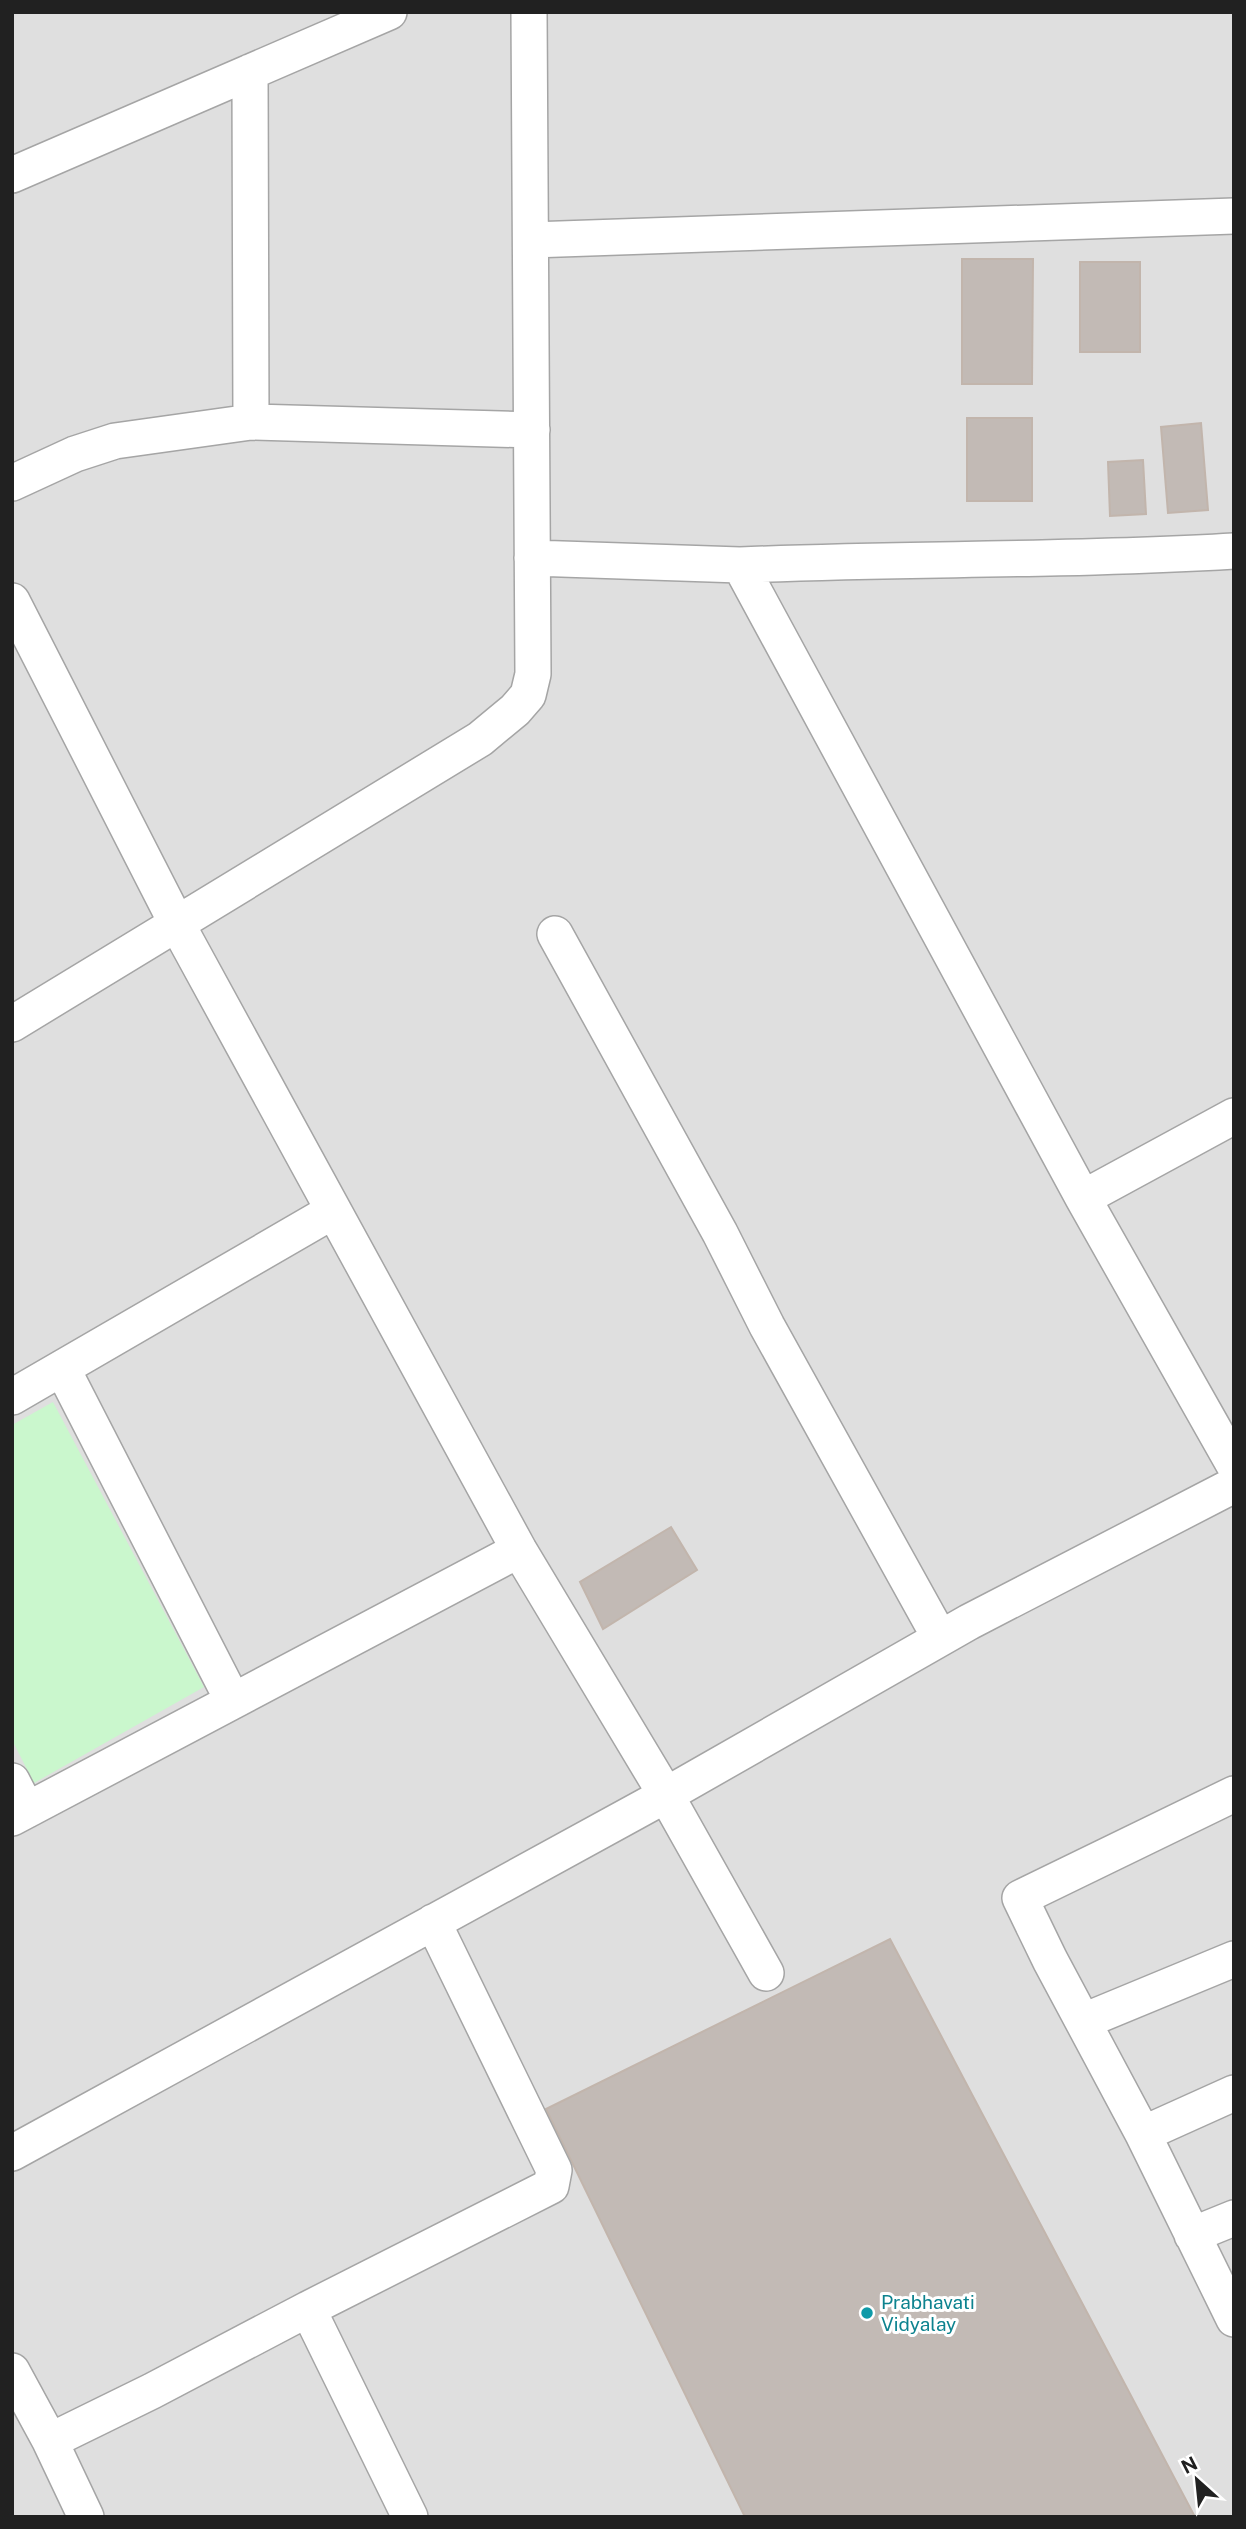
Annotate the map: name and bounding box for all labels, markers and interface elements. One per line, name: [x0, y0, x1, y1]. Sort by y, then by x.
place label: Prabhavati Vidyalay: [881, 2291, 975, 2335]
marker: Prabhavati Vidyalay: [859, 2305, 875, 2321]
north arrow: [1162, 2445, 1232, 2515]
text: N: [1178, 2452, 1201, 2478]

